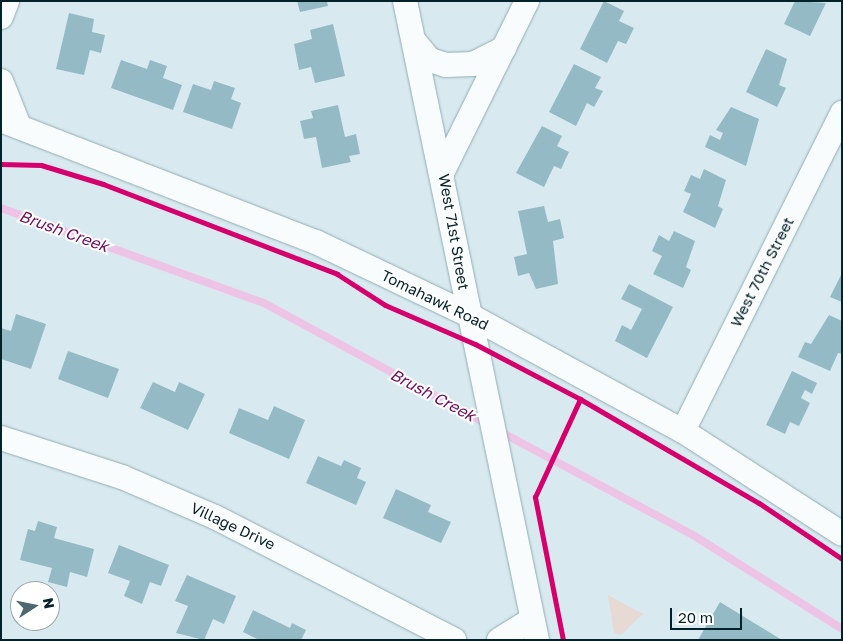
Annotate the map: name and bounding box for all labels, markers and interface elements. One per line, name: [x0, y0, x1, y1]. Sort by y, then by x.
street label: West 71st Street: [435, 173, 473, 291]
water label: Brush Creek: [17, 206, 111, 256]
street label: West 70th Street: [727, 214, 797, 330]
street label: Tomahawk Road: [378, 266, 492, 334]
water label: Brush Creek: [387, 365, 479, 425]
street label: Village Drive: [188, 499, 278, 553]
north arrow: [10, 581, 60, 631]
text: N: [40, 596, 59, 610]
scale bar: [673, 598, 746, 630]
text: 20 m: [678, 608, 713, 626]

